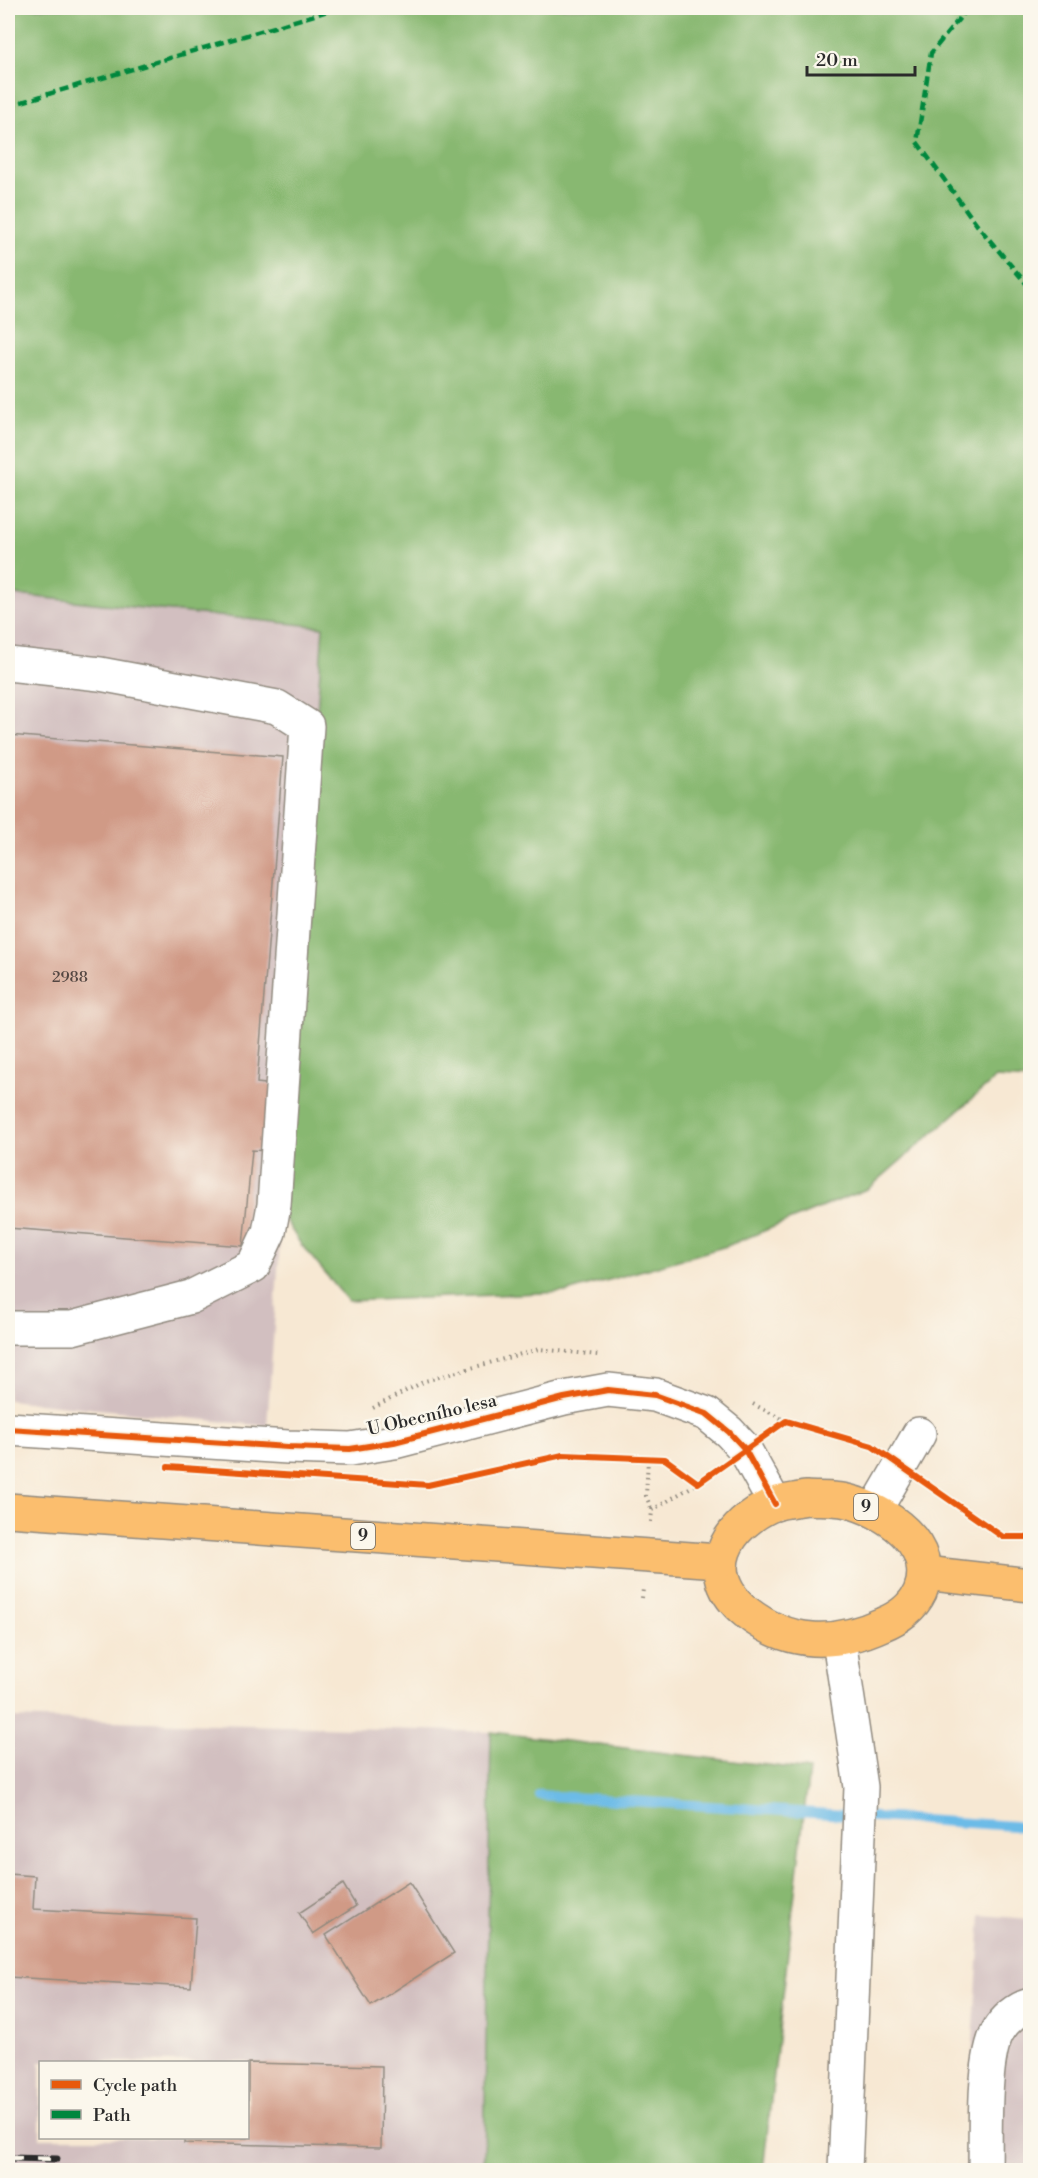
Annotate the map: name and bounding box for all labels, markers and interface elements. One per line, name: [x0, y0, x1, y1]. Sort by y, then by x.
scale bar: [807, 39, 915, 77]
text: 20 m: [816, 49, 858, 72]
house number: 2988: [52, 968, 88, 987]
street label: U Obecního lesa: [365, 1389, 500, 1441]
road number: 9: [854, 1494, 878, 1520]
road number: 9: [351, 1523, 375, 1549]
legend: [39, 2061, 249, 2139]
text: Cycle path: [93, 2074, 177, 2097]
text: Path: [93, 2104, 131, 2127]

